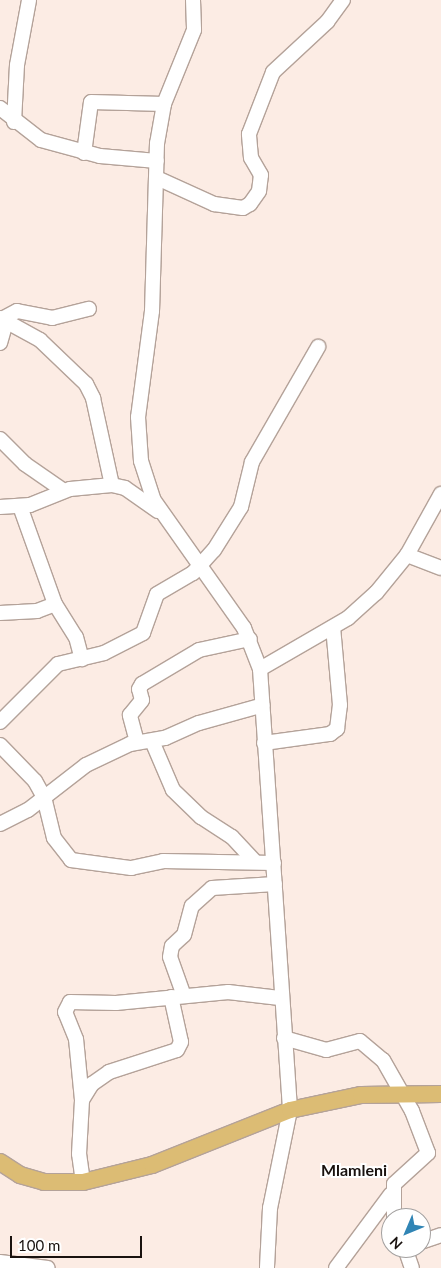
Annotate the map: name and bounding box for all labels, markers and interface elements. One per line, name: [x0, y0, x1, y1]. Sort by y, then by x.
district label: Mlamleni: [321, 1160, 387, 1180]
north arrow: [381, 1208, 431, 1258]
scale bar: [12, 1226, 145, 1258]
text: N: [386, 1233, 406, 1253]
text: 100 m: [18, 1236, 60, 1254]

